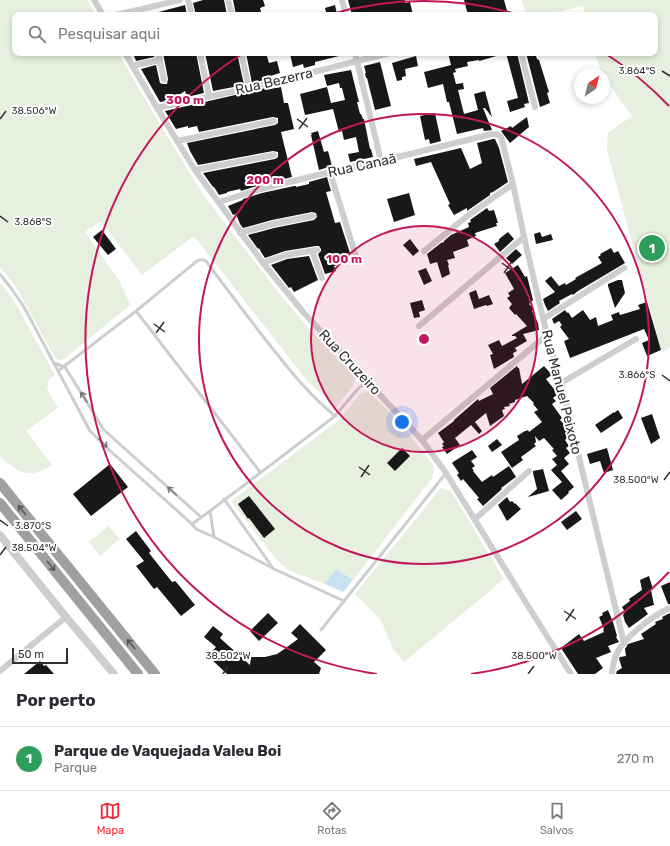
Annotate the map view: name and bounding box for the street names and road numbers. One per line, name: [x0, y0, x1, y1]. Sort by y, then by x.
street label: Rua Bezerra: [234, 64, 315, 99]
street label: Rua Canaã: [326, 150, 398, 181]
street label: Rua Cruzeiro: [315, 326, 384, 399]
street label: Rua Manuel Peixoto: [538, 328, 585, 456]

